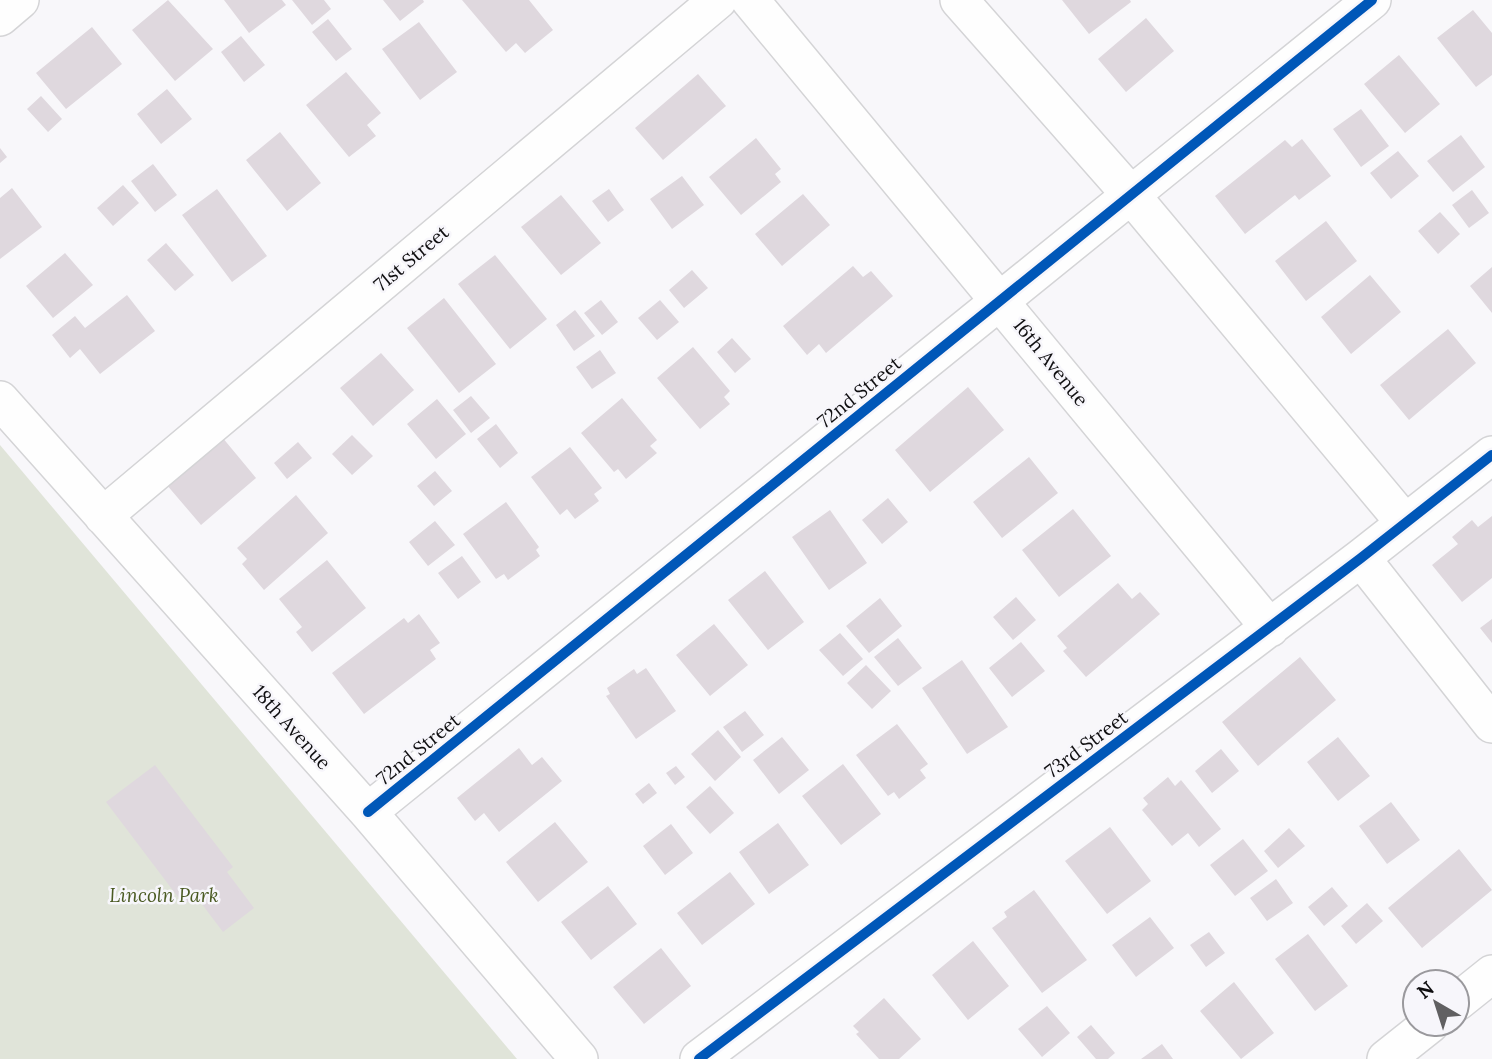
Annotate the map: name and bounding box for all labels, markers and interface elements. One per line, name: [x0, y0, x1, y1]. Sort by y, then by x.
street label: 71st Street: [369, 219, 454, 296]
street label: 16th Avenue: [1008, 313, 1094, 411]
street label: 72nd Street: [812, 351, 906, 433]
street label: 18th Avenue: [248, 680, 336, 774]
street label: 73rd Street: [1040, 705, 1133, 783]
street label: 72nd Street: [371, 708, 465, 790]
park label: Lincoln Park: [109, 883, 219, 907]
north arrow: [1401, 968, 1471, 1038]
text: N: [1412, 976, 1439, 1004]

